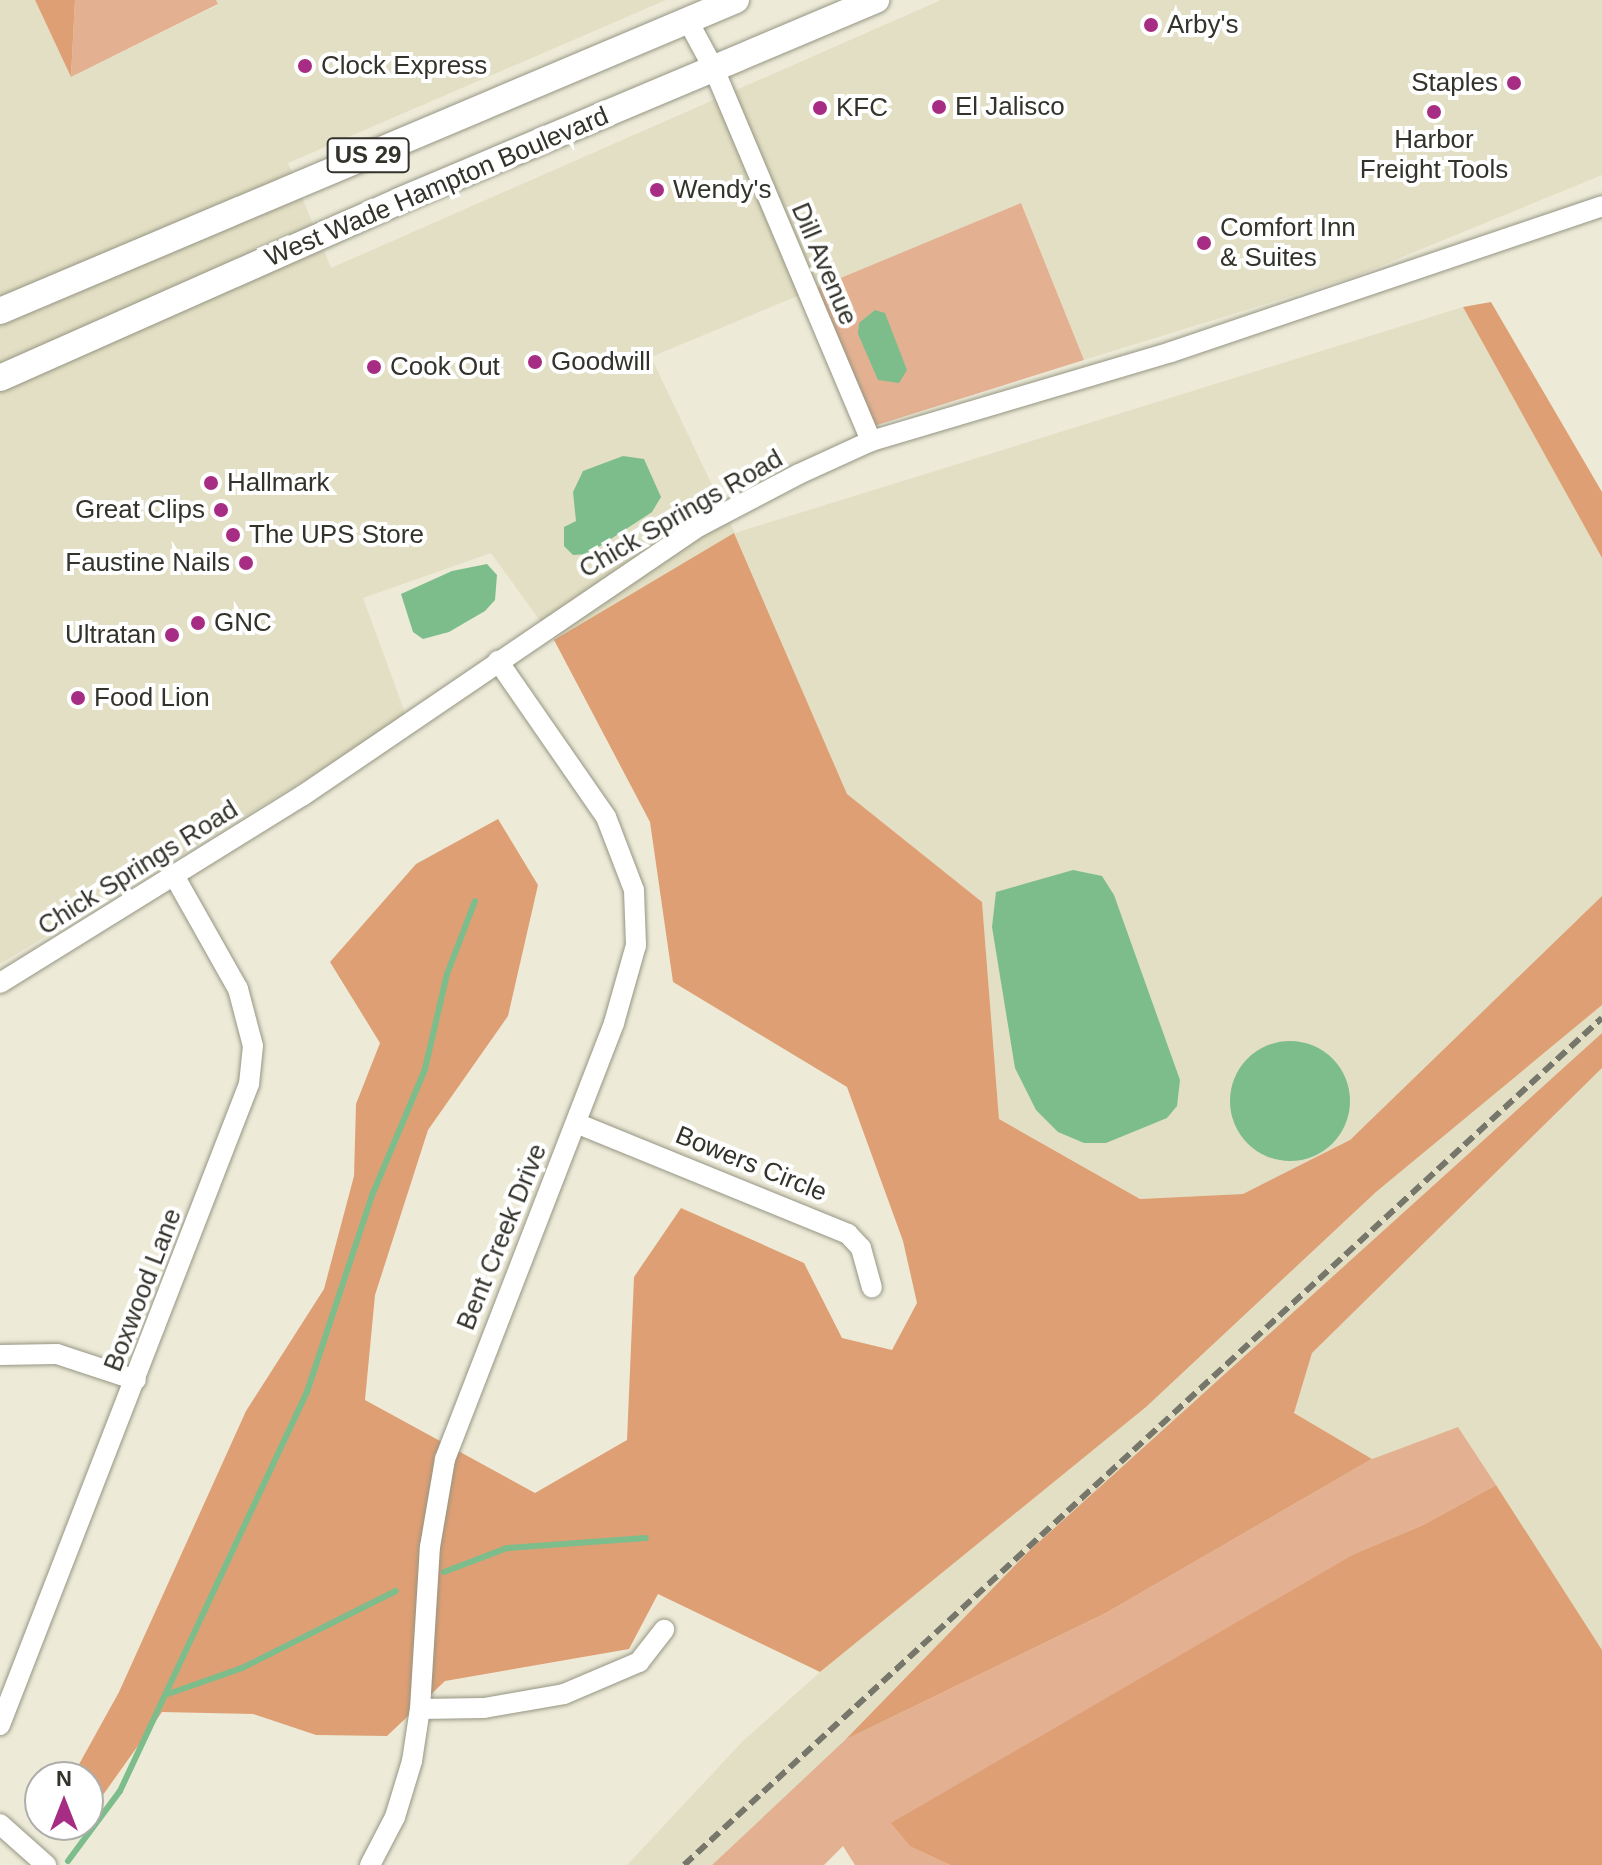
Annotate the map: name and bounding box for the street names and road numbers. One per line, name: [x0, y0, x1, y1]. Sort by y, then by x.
street label: West Wade Hampton Boulevard: [261, 100, 613, 274]
road number: US 29: [326, 135, 410, 175]
street label: Dill Avenue: [784, 198, 864, 330]
street label: Chick Springs Road: [574, 443, 788, 585]
street label: Chick Springs Road: [32, 794, 244, 942]
street label: Bowers Circle: [671, 1119, 831, 1209]
street label: Bent Creek Drive: [450, 1139, 554, 1335]
street label: Boxwood Lane: [98, 1204, 188, 1376]

